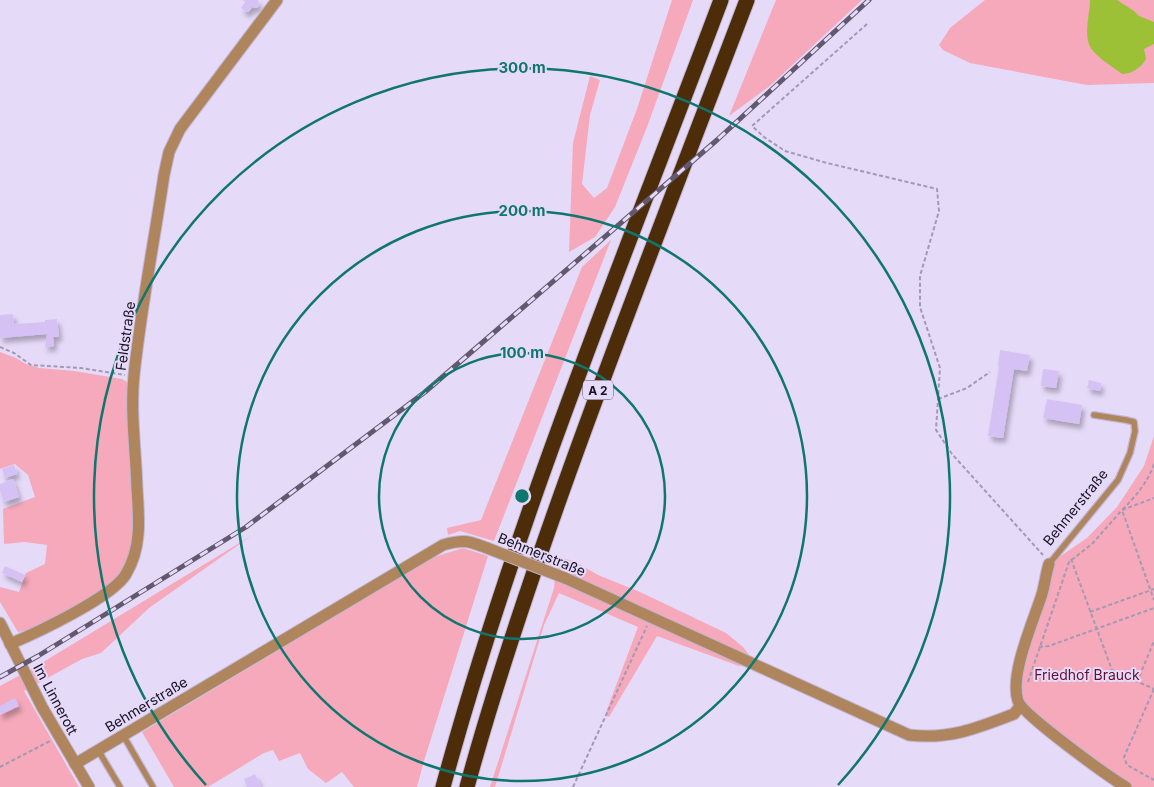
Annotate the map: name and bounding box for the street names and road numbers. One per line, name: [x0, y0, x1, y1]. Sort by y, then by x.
street label: Feldstraße: [112, 300, 138, 372]
road number: A 2: [583, 380, 613, 400]
street label: Behmerstraße: [1039, 465, 1111, 549]
street label: Behmerstraße: [496, 529, 588, 579]
street label: Im Linnerott: [30, 660, 82, 738]
street label: Behmerstraße: [102, 673, 190, 735]

